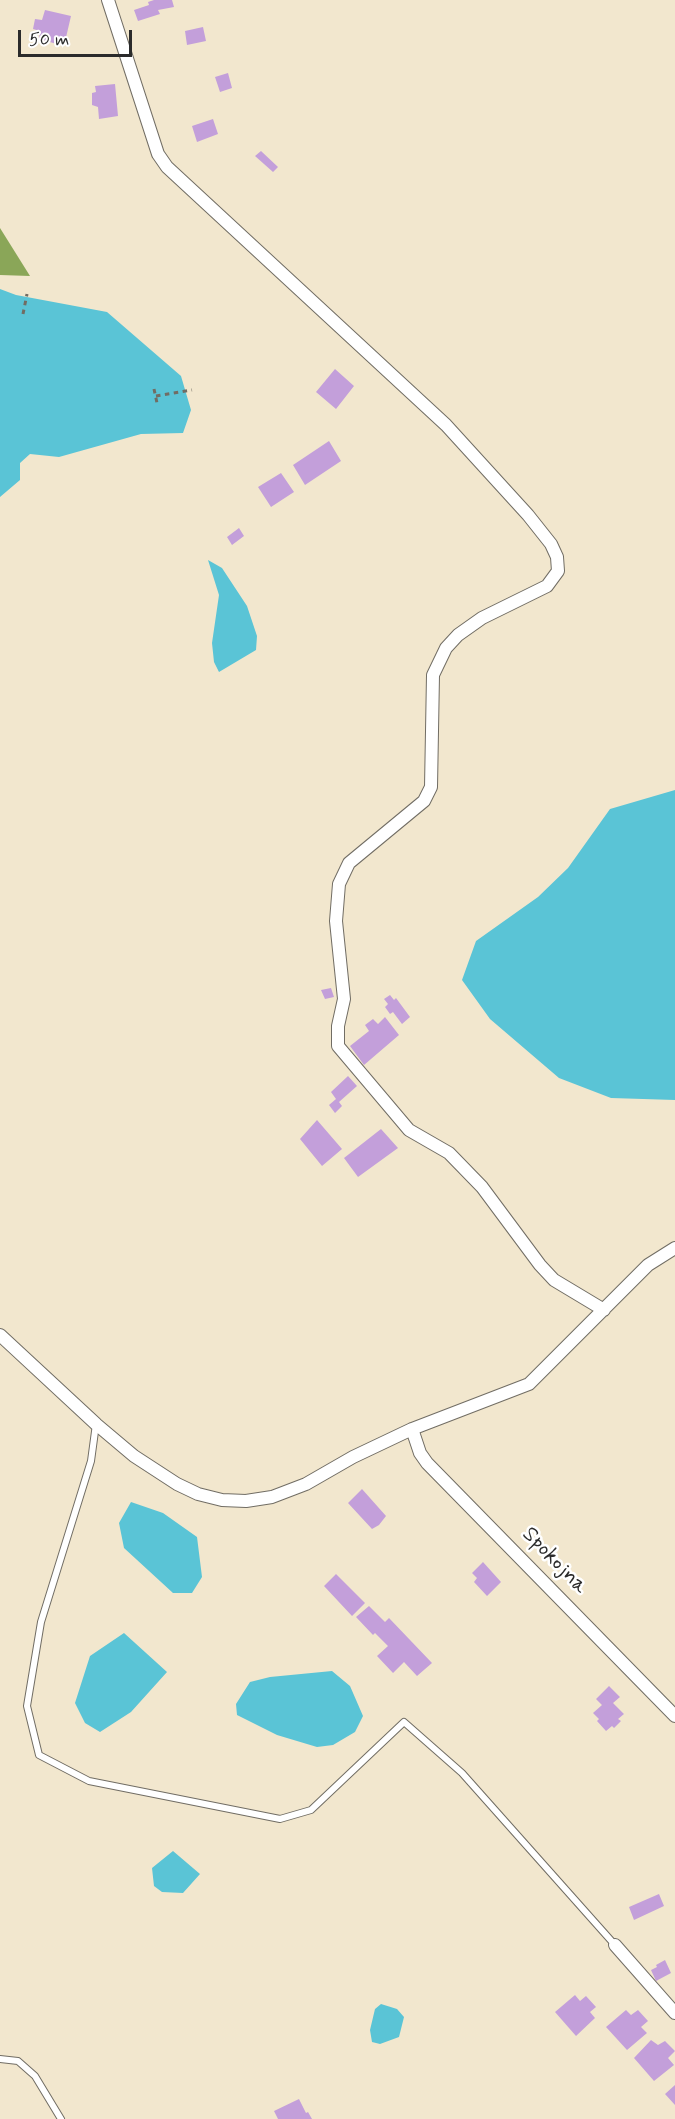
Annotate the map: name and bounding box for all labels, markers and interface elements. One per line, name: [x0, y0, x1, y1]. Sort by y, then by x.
scale bar: [21, 18, 135, 56]
text: 50 m: [29, 28, 69, 52]
street label: Spokojna: [516, 1522, 592, 1600]

